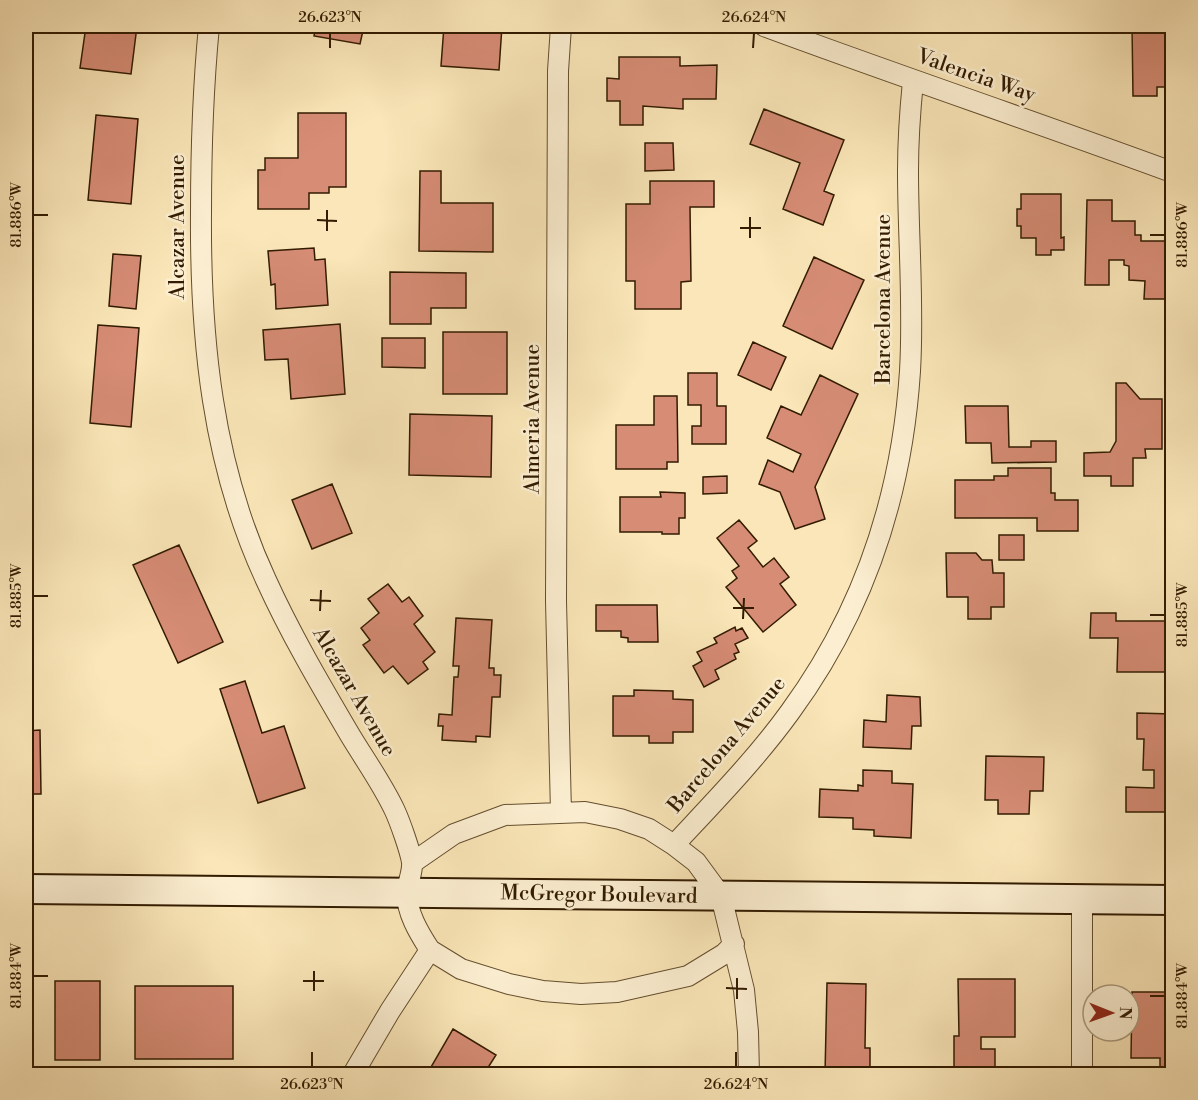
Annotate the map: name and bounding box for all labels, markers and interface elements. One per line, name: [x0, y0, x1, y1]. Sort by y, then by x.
text: 26.623°N: [298, 8, 362, 27]
text: 26.624°N: [722, 8, 786, 27]
street label: Valencia Way: [912, 43, 1040, 109]
street label: Alcazar Avenue: [165, 154, 191, 301]
text: 81.886°W: [7, 182, 26, 248]
text: 81.886°W: [1173, 202, 1192, 268]
street label: Barcelona Avenue: [871, 214, 897, 385]
street label: Almeria Avenue: [520, 344, 546, 495]
text: 81.885°W: [7, 563, 26, 628]
text: 81.885°W: [1173, 582, 1192, 647]
street label: Alcazar Avenue: [306, 622, 402, 761]
street label: Barcelona Avenue: [662, 671, 792, 819]
street label: McGregor Boulevard: [500, 880, 698, 910]
text: 81.884°W: [7, 943, 26, 1009]
text: 81.884°W: [1173, 963, 1192, 1029]
north arrow: [1081, 983, 1141, 1043]
text: N: [1115, 1007, 1135, 1020]
text: 26.623°N: [280, 1075, 344, 1094]
text: 26.624°N: [704, 1075, 768, 1094]

